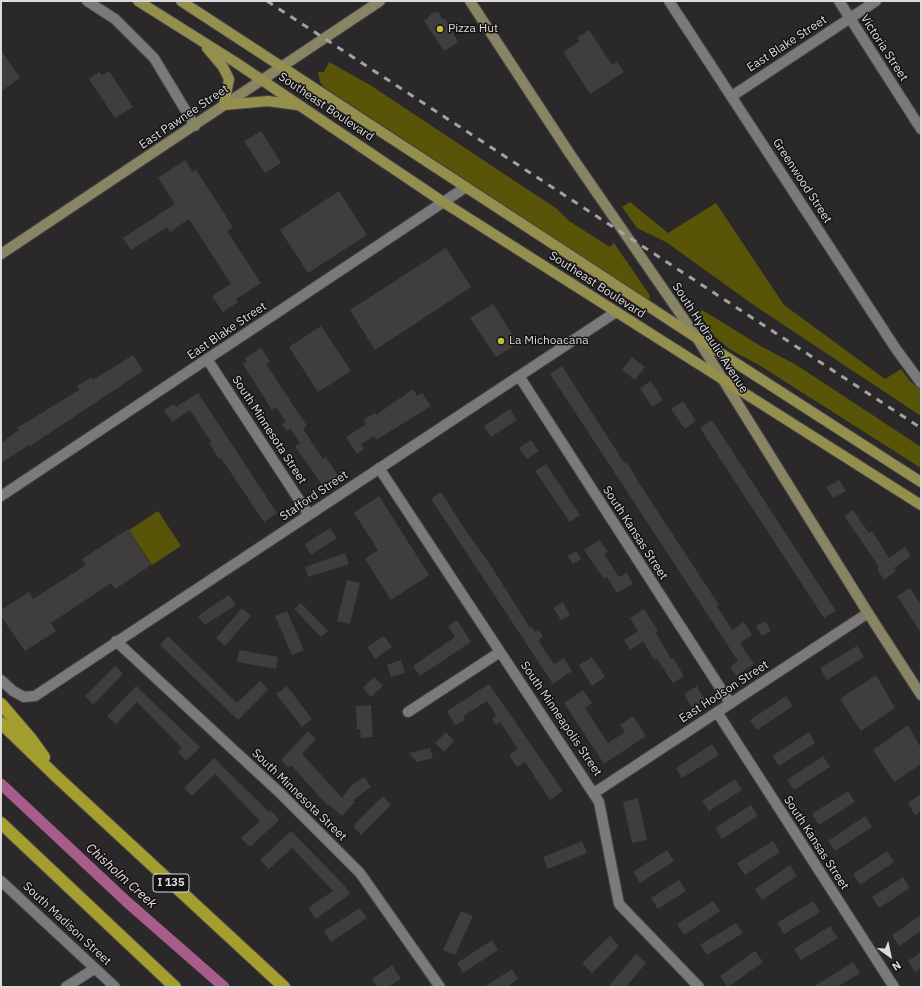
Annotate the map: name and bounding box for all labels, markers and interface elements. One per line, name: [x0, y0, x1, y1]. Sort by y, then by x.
street label: Victoria Street: [857, 12, 911, 84]
street label: East Blake Street: [744, 13, 830, 75]
place label: Pizza Hut: [448, 22, 498, 36]
marker: Pizza Hut: [435, 24, 445, 34]
street label: Southeast Boulevard: [276, 70, 376, 144]
street label: East Pawnee Street: [137, 82, 231, 152]
street label: Greenwood Street: [769, 136, 835, 226]
street label: Southeast Boulevard: [546, 248, 648, 322]
street label: South Hydraulic Avenue: [669, 280, 751, 396]
street label: East Blake Street: [185, 299, 269, 363]
place label: La Michoacana: [509, 334, 589, 348]
marker: La Michoacana: [496, 336, 506, 346]
street label: South Minnesota Street: [229, 373, 309, 487]
street label: Stafford Street: [277, 468, 351, 524]
street label: South Kansas Street: [599, 483, 671, 583]
street label: East Hodson Street: [677, 658, 771, 726]
street label: South Minneapolis Street: [517, 659, 605, 779]
street label: South Minnesota Street: [249, 746, 349, 844]
street label: South Kansas Street: [780, 793, 852, 893]
water label: Chisholm Creek: [83, 840, 159, 912]
road number: I 135: [153, 874, 189, 892]
street label: South Madison Street: [20, 879, 114, 969]
north arrow: [870, 936, 910, 976]
text: N: [889, 958, 904, 974]

